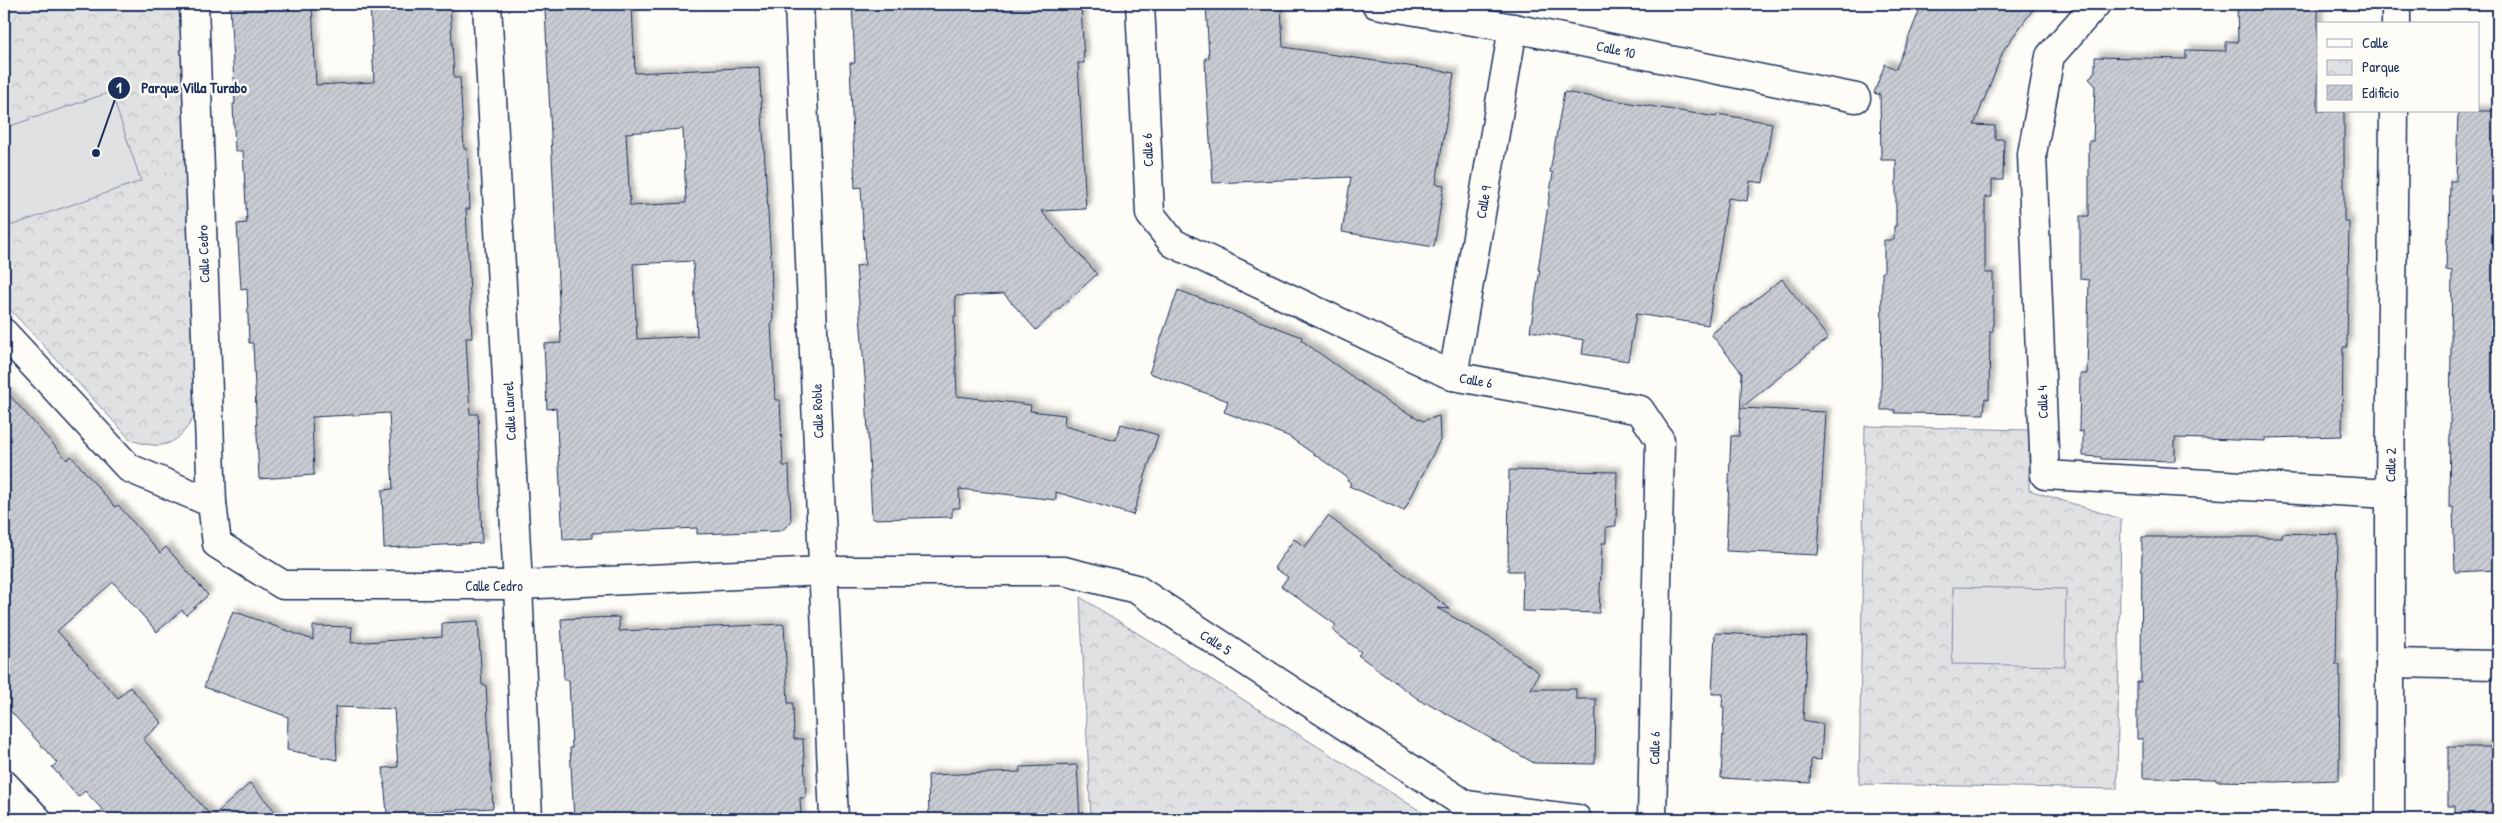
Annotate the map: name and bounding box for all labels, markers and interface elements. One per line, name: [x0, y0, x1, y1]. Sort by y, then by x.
legend: [2317, 22, 2480, 112]
text: Calle: [2362, 32, 2389, 53]
street label: Calle 10: [1595, 36, 1637, 62]
text: Parque: [2362, 56, 2400, 77]
callout: Parque Villa Turabo: [106, 73, 257, 103]
text: 1: [116, 77, 122, 98]
text: Parque Villa Turabo: [141, 77, 247, 99]
text: Edificio: [2362, 82, 2399, 103]
street label: Calle 6: [1137, 132, 1157, 167]
street label: Calle 9: [1471, 184, 1495, 220]
street label: Calle Cedro: [192, 224, 214, 283]
street label: Calle 6: [1458, 368, 1495, 392]
street label: Calle Laurel: [498, 381, 520, 441]
street label: Calle Roble: [807, 383, 827, 439]
street label: Calle 4: [2032, 385, 2052, 419]
street label: Calle 2: [2380, 447, 2400, 482]
street label: Calle Cedro: [465, 576, 523, 595]
street label: Calle 5: [1197, 625, 1235, 659]
street label: Calle 6: [1644, 731, 1664, 765]

